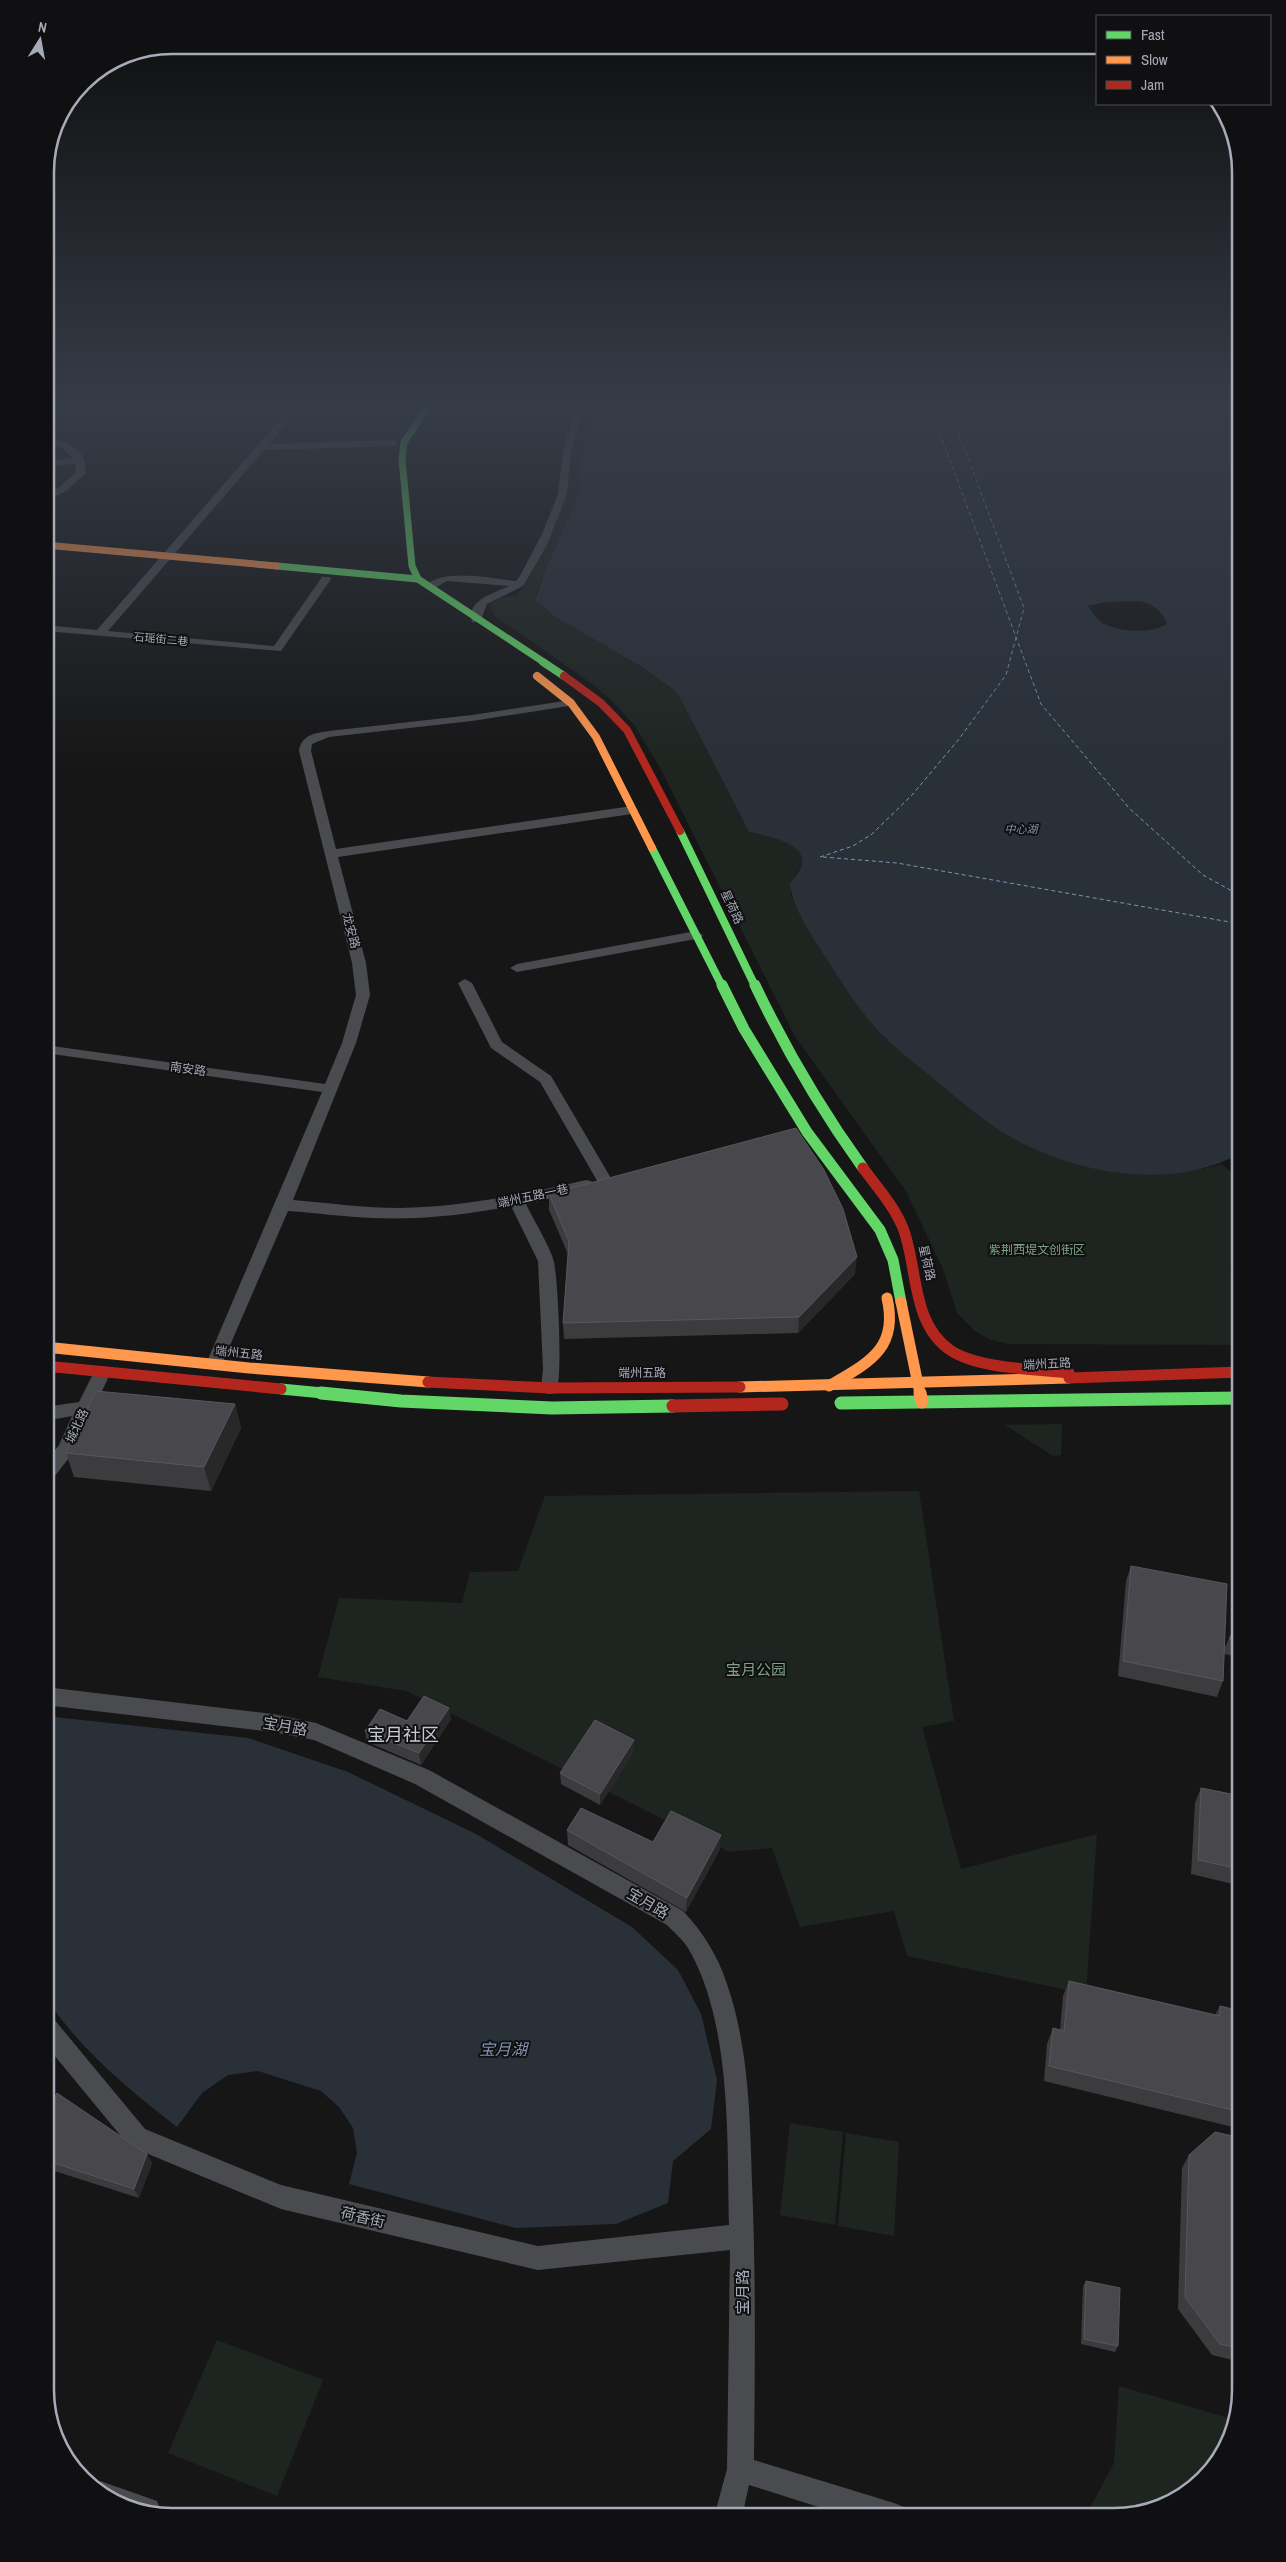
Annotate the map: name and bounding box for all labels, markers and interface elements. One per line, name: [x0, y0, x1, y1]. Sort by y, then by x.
north arrow: [15, 15, 65, 65]
legend: [1096, 15, 1271, 105]
text: N: [37, 18, 48, 37]
text: Fast: [1141, 24, 1165, 45]
text: Slow: [1141, 49, 1168, 70]
text: Jam: [1141, 74, 1164, 95]
street label: 石瑶街二巷: [133, 630, 189, 648]
water label: 中心湖: [1005, 822, 1039, 836]
street label: 星荷路: [717, 887, 747, 927]
street label: 龙安路: [339, 912, 363, 950]
street label: 南安路: [169, 1059, 207, 1079]
street label: 端州五路一巷: [496, 1181, 570, 1211]
park label: 紫荆西堤文创街区: [989, 1242, 1085, 1258]
street label: 星荷路: [915, 1244, 939, 1282]
street label: 端州五路: [214, 1343, 264, 1363]
street label: 端州五路: [1023, 1355, 1071, 1373]
street label: 端州五路: [618, 1365, 666, 1381]
street label: 城北路: [62, 1406, 92, 1446]
park label: 宝月公园: [726, 1659, 786, 1680]
street label: 宝月路: [261, 1712, 309, 1740]
district label: 宝月社区: [367, 1722, 439, 1747]
street label: 宝月路: [623, 1883, 673, 1923]
water label: 宝月湖: [479, 2038, 530, 2060]
street label: 荷香街: [339, 2202, 387, 2232]
street label: 宝月路: [732, 2269, 753, 2315]

